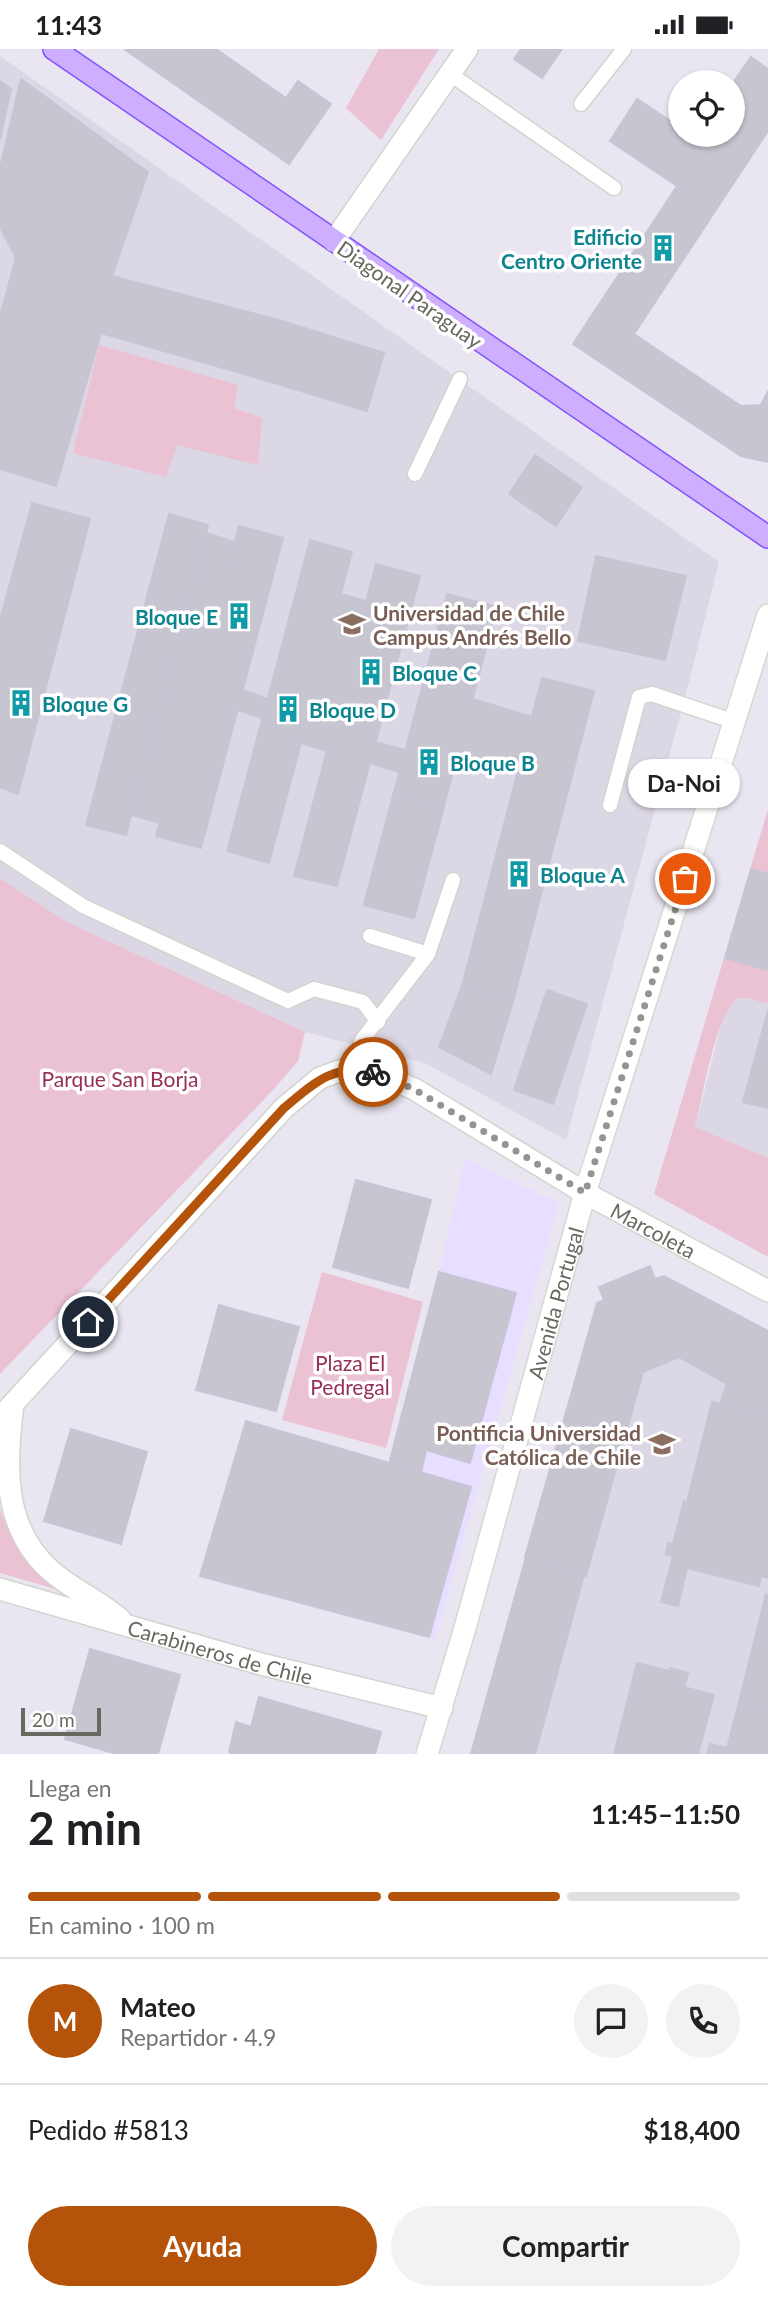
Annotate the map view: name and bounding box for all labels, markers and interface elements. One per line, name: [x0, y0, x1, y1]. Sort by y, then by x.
text: 11:43: [35, 9, 102, 41]
map controls: [668, 70, 745, 147]
button: locate: [668, 70, 745, 147]
place label: Edificio Centro Oriente: [501, 224, 642, 273]
building icon: Edificio Centro Oriente: [648, 233, 678, 263]
street label: Diagonal Paraguay: [333, 235, 487, 353]
place label: Universidad de Chile Campus Andrés Bello: [373, 600, 571, 649]
building icon: Bloque E: [224, 601, 254, 631]
place label: Bloque E: [135, 604, 218, 629]
school or university icon: Universidad de Chile Campus Andrés Bello: [337, 609, 367, 639]
building icon: Bloque C: [356, 657, 386, 687]
place label: Bloque C: [392, 660, 477, 685]
building icon: Bloque G: [6, 688, 36, 718]
place label: Bloque G: [42, 691, 128, 716]
building icon: Bloque D: [273, 694, 303, 724]
place label: Bloque D: [309, 697, 396, 722]
building icon: Bloque B: [414, 747, 444, 777]
place label: Bloque B: [450, 750, 535, 775]
callout: Da-Noi: [629, 760, 741, 809]
text: Da-Noi: [647, 769, 721, 797]
pin: [655, 849, 715, 909]
building icon: Bloque A: [504, 859, 534, 889]
icon: bag: [666, 860, 704, 898]
place label: Bloque A: [540, 862, 625, 887]
courier: [338, 1037, 408, 1107]
icon: bike: [354, 1053, 392, 1091]
park label: Parque San Borja: [41, 1066, 199, 1091]
street label: Marcoleta: [607, 1197, 700, 1263]
street label: Avenida Portugal: [522, 1224, 588, 1382]
pin: [58, 1292, 118, 1352]
icon: home: [69, 1303, 107, 1341]
park label: Plaza El Pedregal: [310, 1350, 390, 1399]
place label: Pontificia Universidad Católica de Chile: [436, 1420, 641, 1469]
school or university icon: Pontificia Universidad Católica de Chile: [647, 1429, 677, 1459]
street label: Carabineros de Chile: [125, 1614, 315, 1689]
scale bar: [21, 1705, 102, 1737]
text: 20 m: [32, 1708, 75, 1731]
text: Llega en: [28, 1774, 112, 1802]
text: 11:45–11:50: [591, 1798, 740, 1830]
text: 2 min: [28, 1800, 142, 1855]
text: En camino · 100 m: [28, 1911, 215, 1939]
button: chat: [574, 1984, 648, 2058]
button: phone: [666, 1984, 740, 2058]
text: Mateo: [120, 1991, 196, 2023]
text: M: [53, 2005, 77, 2037]
text: Repartidor · 4.9: [120, 2023, 276, 2051]
text: Pedido #5813: [28, 2114, 189, 2146]
text: $18,400: [643, 2114, 740, 2146]
button: Ayuda: [28, 2206, 377, 2286]
button: Compartir: [391, 2206, 740, 2286]

